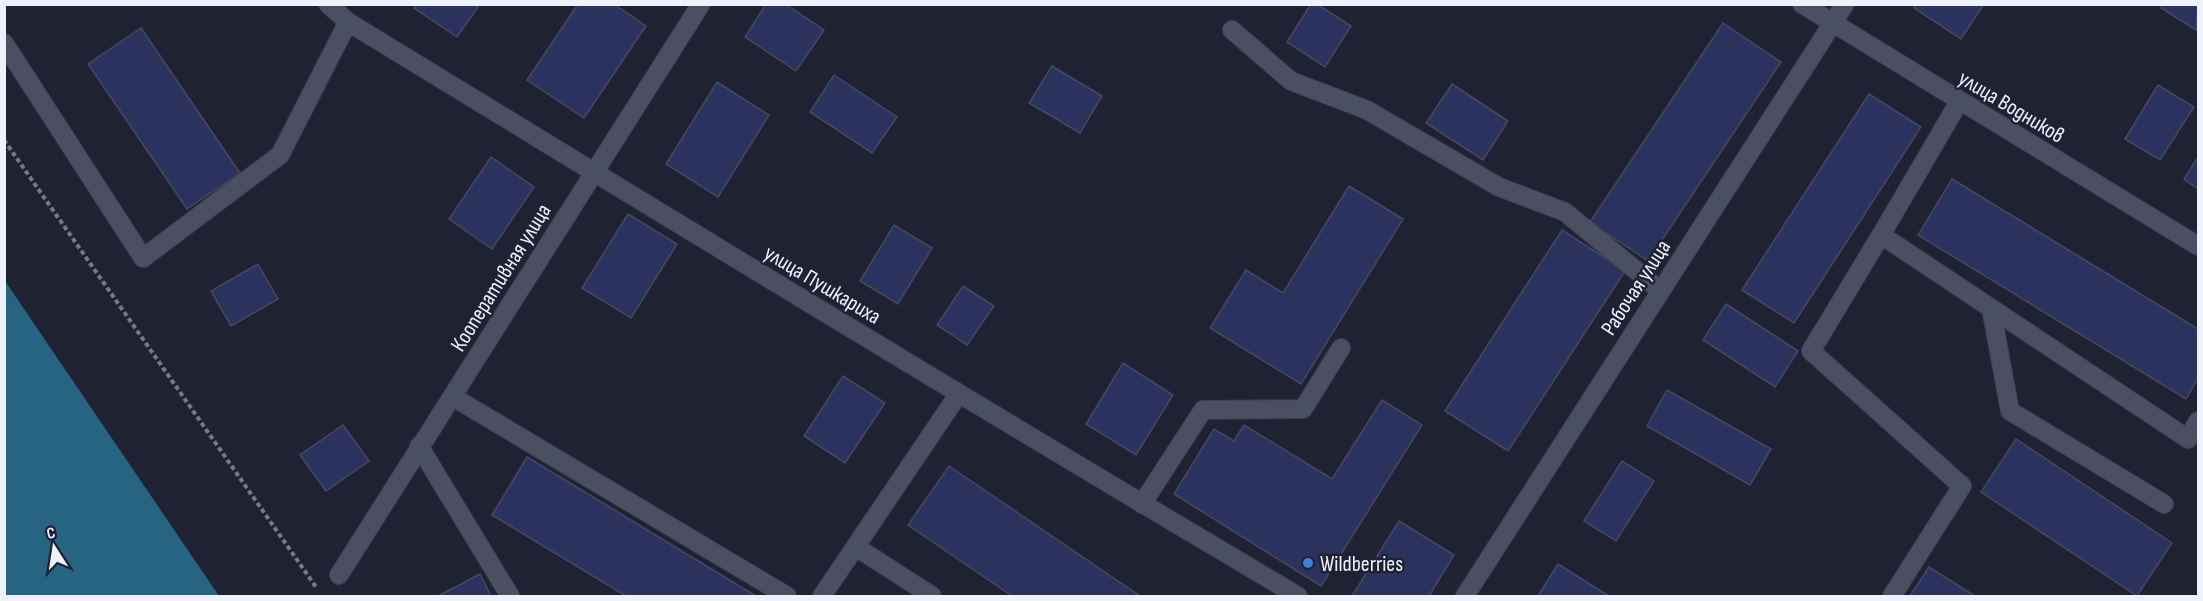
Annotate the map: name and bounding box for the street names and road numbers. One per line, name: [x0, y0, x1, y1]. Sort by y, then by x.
street label: улица Водников: [1953, 65, 2069, 150]
street label: Кооперативная улица: [445, 199, 557, 357]
street label: Рабочая улица: [1595, 235, 1677, 341]
street label: улица Пушкариха: [759, 240, 886, 331]

